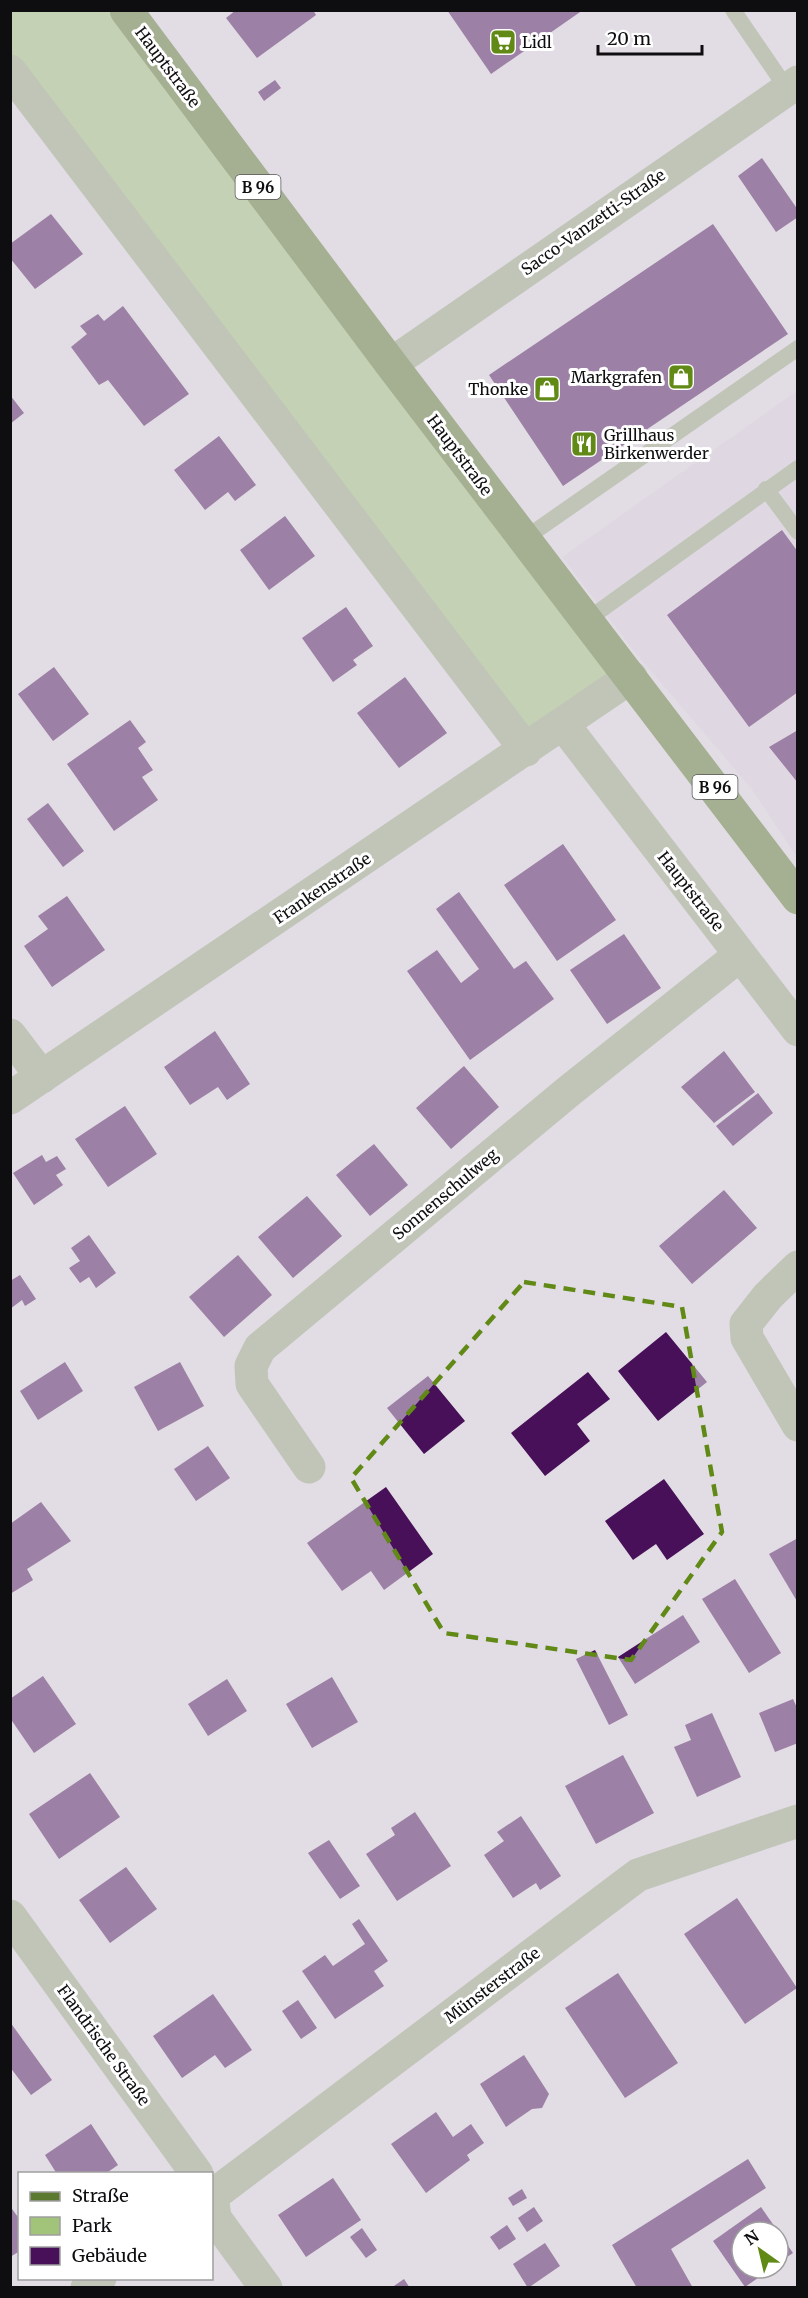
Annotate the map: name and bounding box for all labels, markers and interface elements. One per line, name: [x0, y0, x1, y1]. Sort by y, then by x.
scale bar: [598, 18, 702, 56]
street label: Hauptstraße: [131, 23, 205, 111]
supermarket icon: Lidl: [488, 27, 518, 57]
text: 20 m: [607, 27, 651, 50]
place label: Lidl: [522, 32, 552, 52]
street label: Sacco-Vanzetti-Straße: [517, 165, 669, 279]
road number: B 96: [236, 175, 280, 199]
shop icon: Markgrafen: [666, 362, 696, 392]
place label: Markgrafen: [571, 367, 662, 387]
shop icon: Thonke: [532, 374, 562, 404]
place label: Thonke: [468, 379, 528, 399]
street label: Hauptstraße: [423, 411, 497, 499]
place label: Grillhaus Birkenwerder: [604, 425, 709, 463]
restaurant icon: Grillhaus Birkenwerder: [569, 429, 599, 459]
road number: B 96: [692, 775, 738, 799]
street label: Hauptstraße: [654, 847, 728, 935]
street label: Frankenstraße: [270, 848, 374, 928]
street label: Sonnenschulweg: [388, 1144, 502, 1244]
street label: Münsterstraße: [440, 1943, 544, 2027]
street label: Flandrische Straße: [53, 1981, 155, 2109]
legend: [18, 2172, 213, 2280]
text: Straße: [72, 2184, 129, 2207]
text: Park: [72, 2214, 113, 2237]
north arrow: [730, 2220, 790, 2280]
text: N: [741, 2226, 763, 2249]
text: Gebäude: [72, 2244, 147, 2267]

